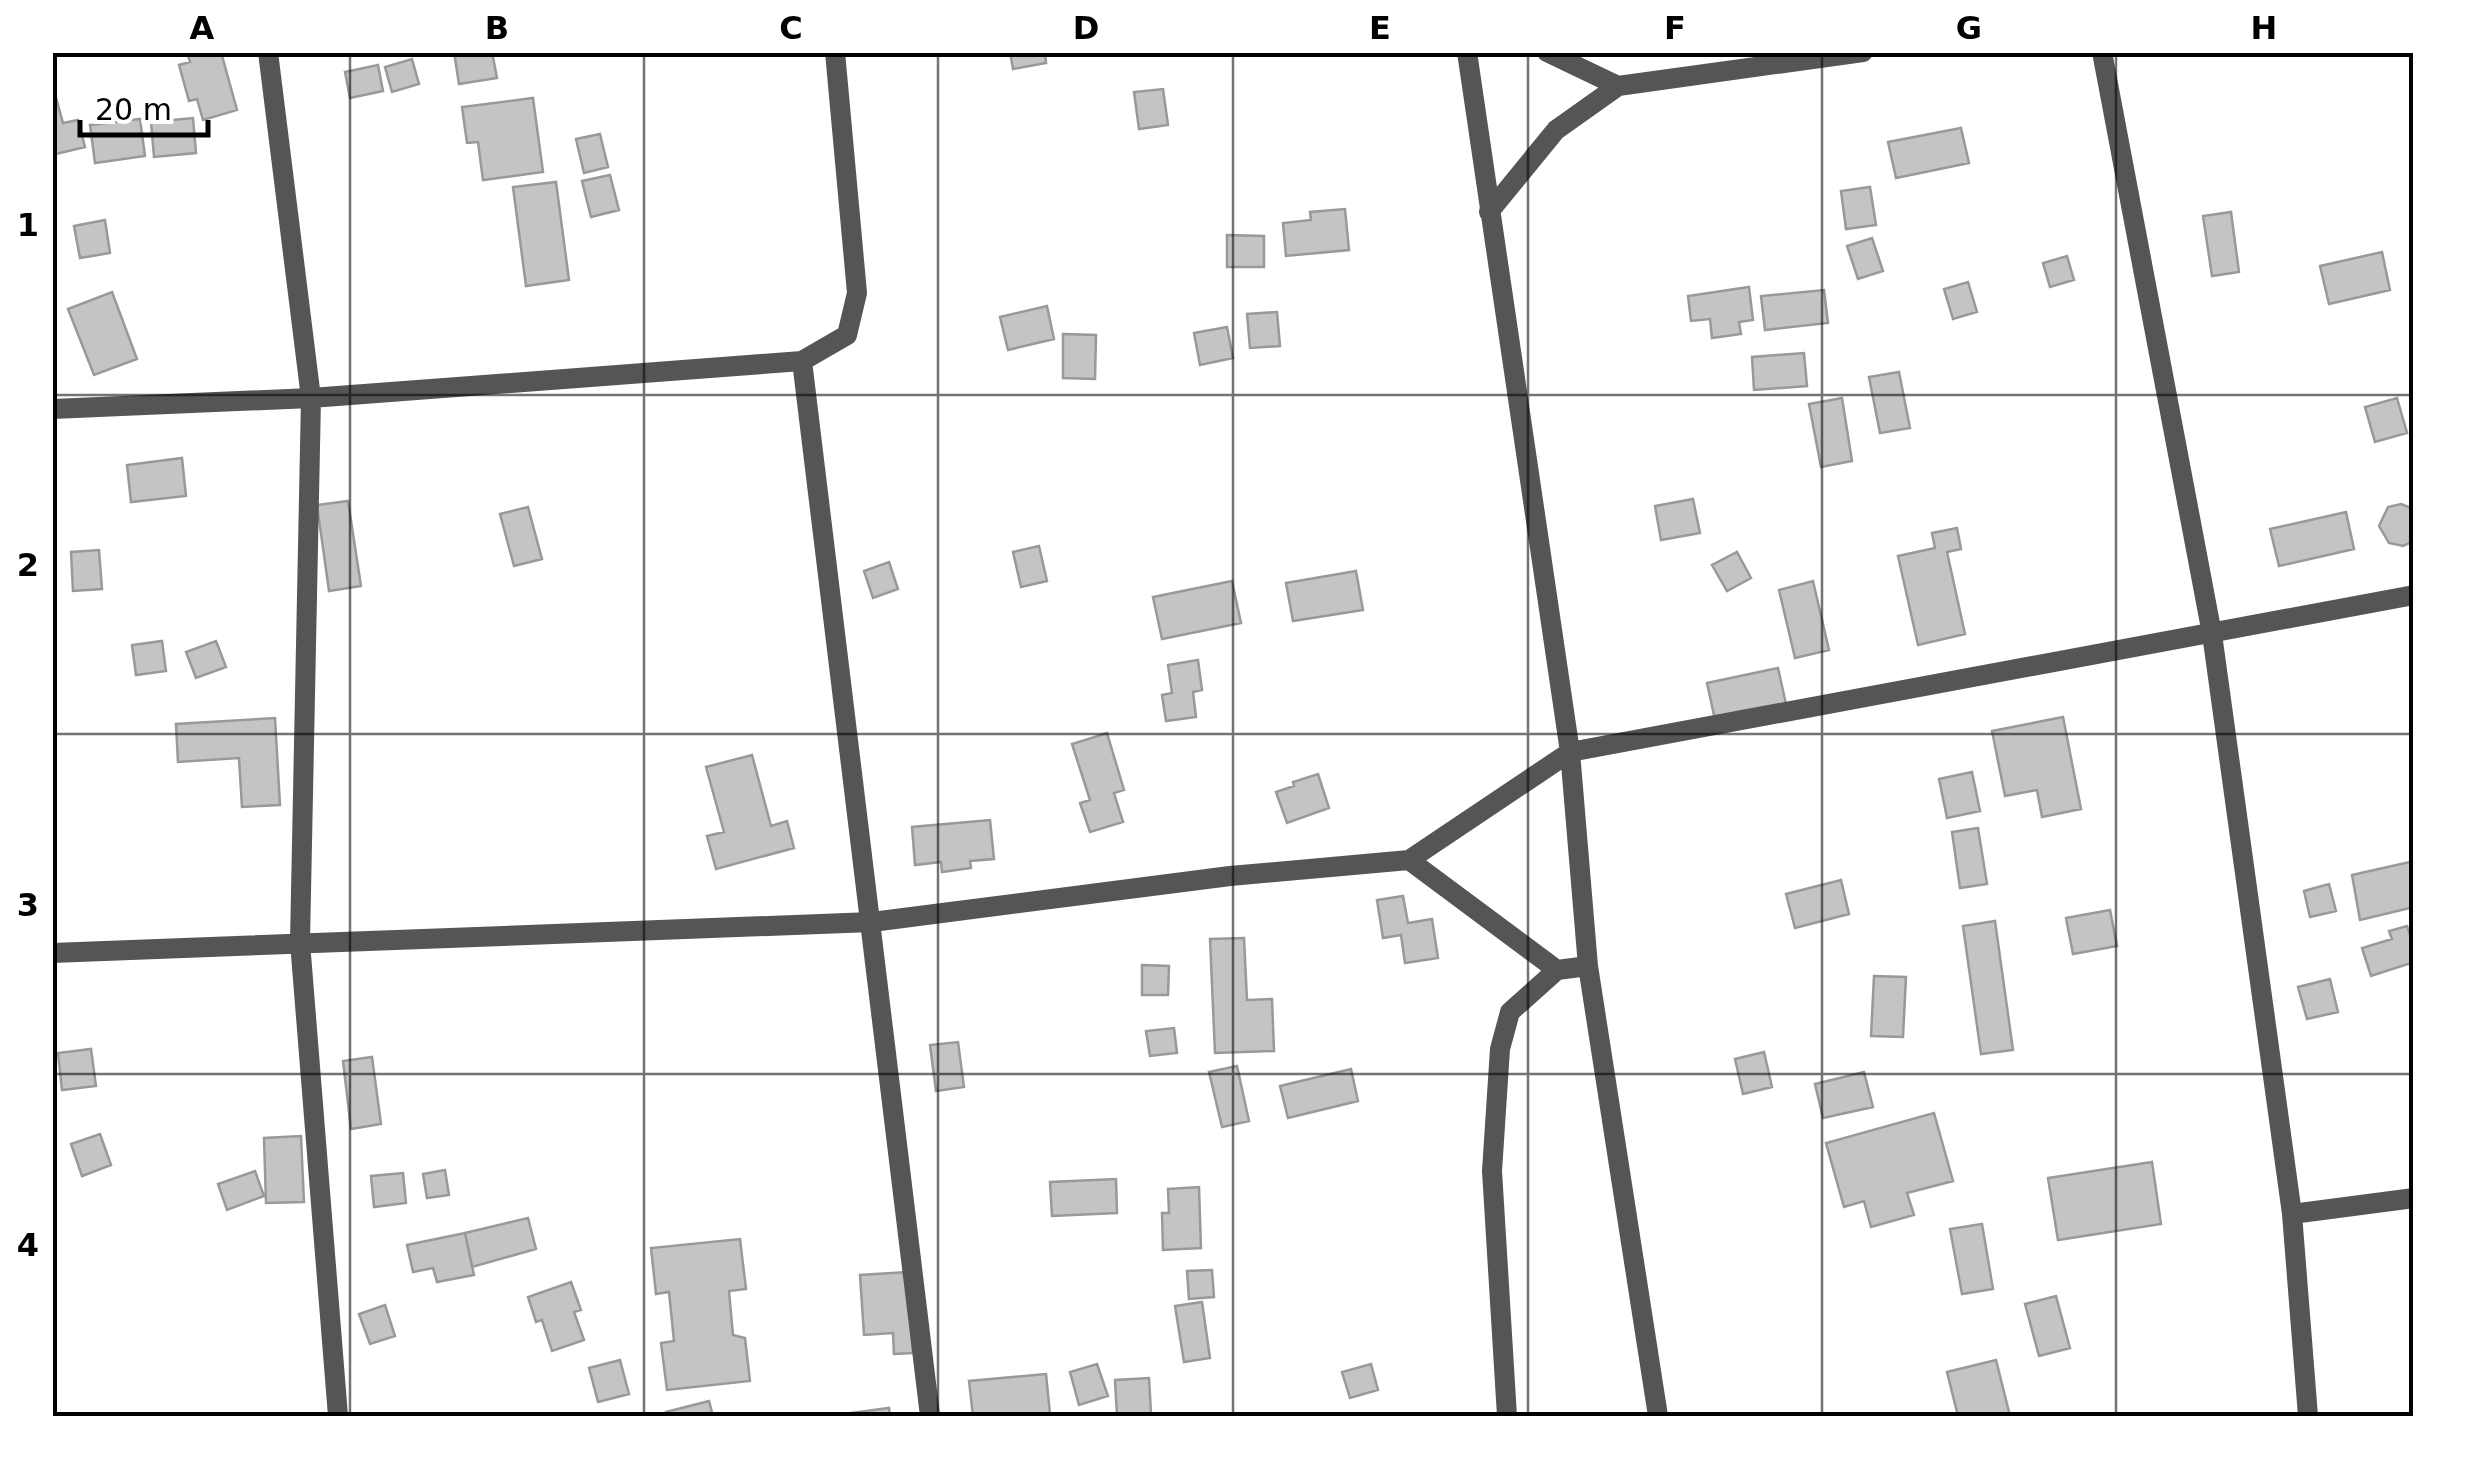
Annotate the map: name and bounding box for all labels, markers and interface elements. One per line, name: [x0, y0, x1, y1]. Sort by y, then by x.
text: A: [190, 9, 215, 47]
text: B: [485, 9, 509, 47]
text: C: [779, 9, 803, 47]
text: D: [1073, 9, 1099, 47]
text: E: [1369, 9, 1391, 47]
text: F: [1664, 9, 1686, 47]
text: G: [1956, 9, 1982, 47]
text: H: [2251, 9, 2277, 47]
scale bar: [80, 75, 208, 137]
text: 20 m: [95, 92, 172, 127]
text: 1: [17, 206, 39, 244]
text: 2: [17, 546, 39, 584]
text: 3: [17, 886, 39, 924]
text: 4: [17, 1226, 39, 1264]

